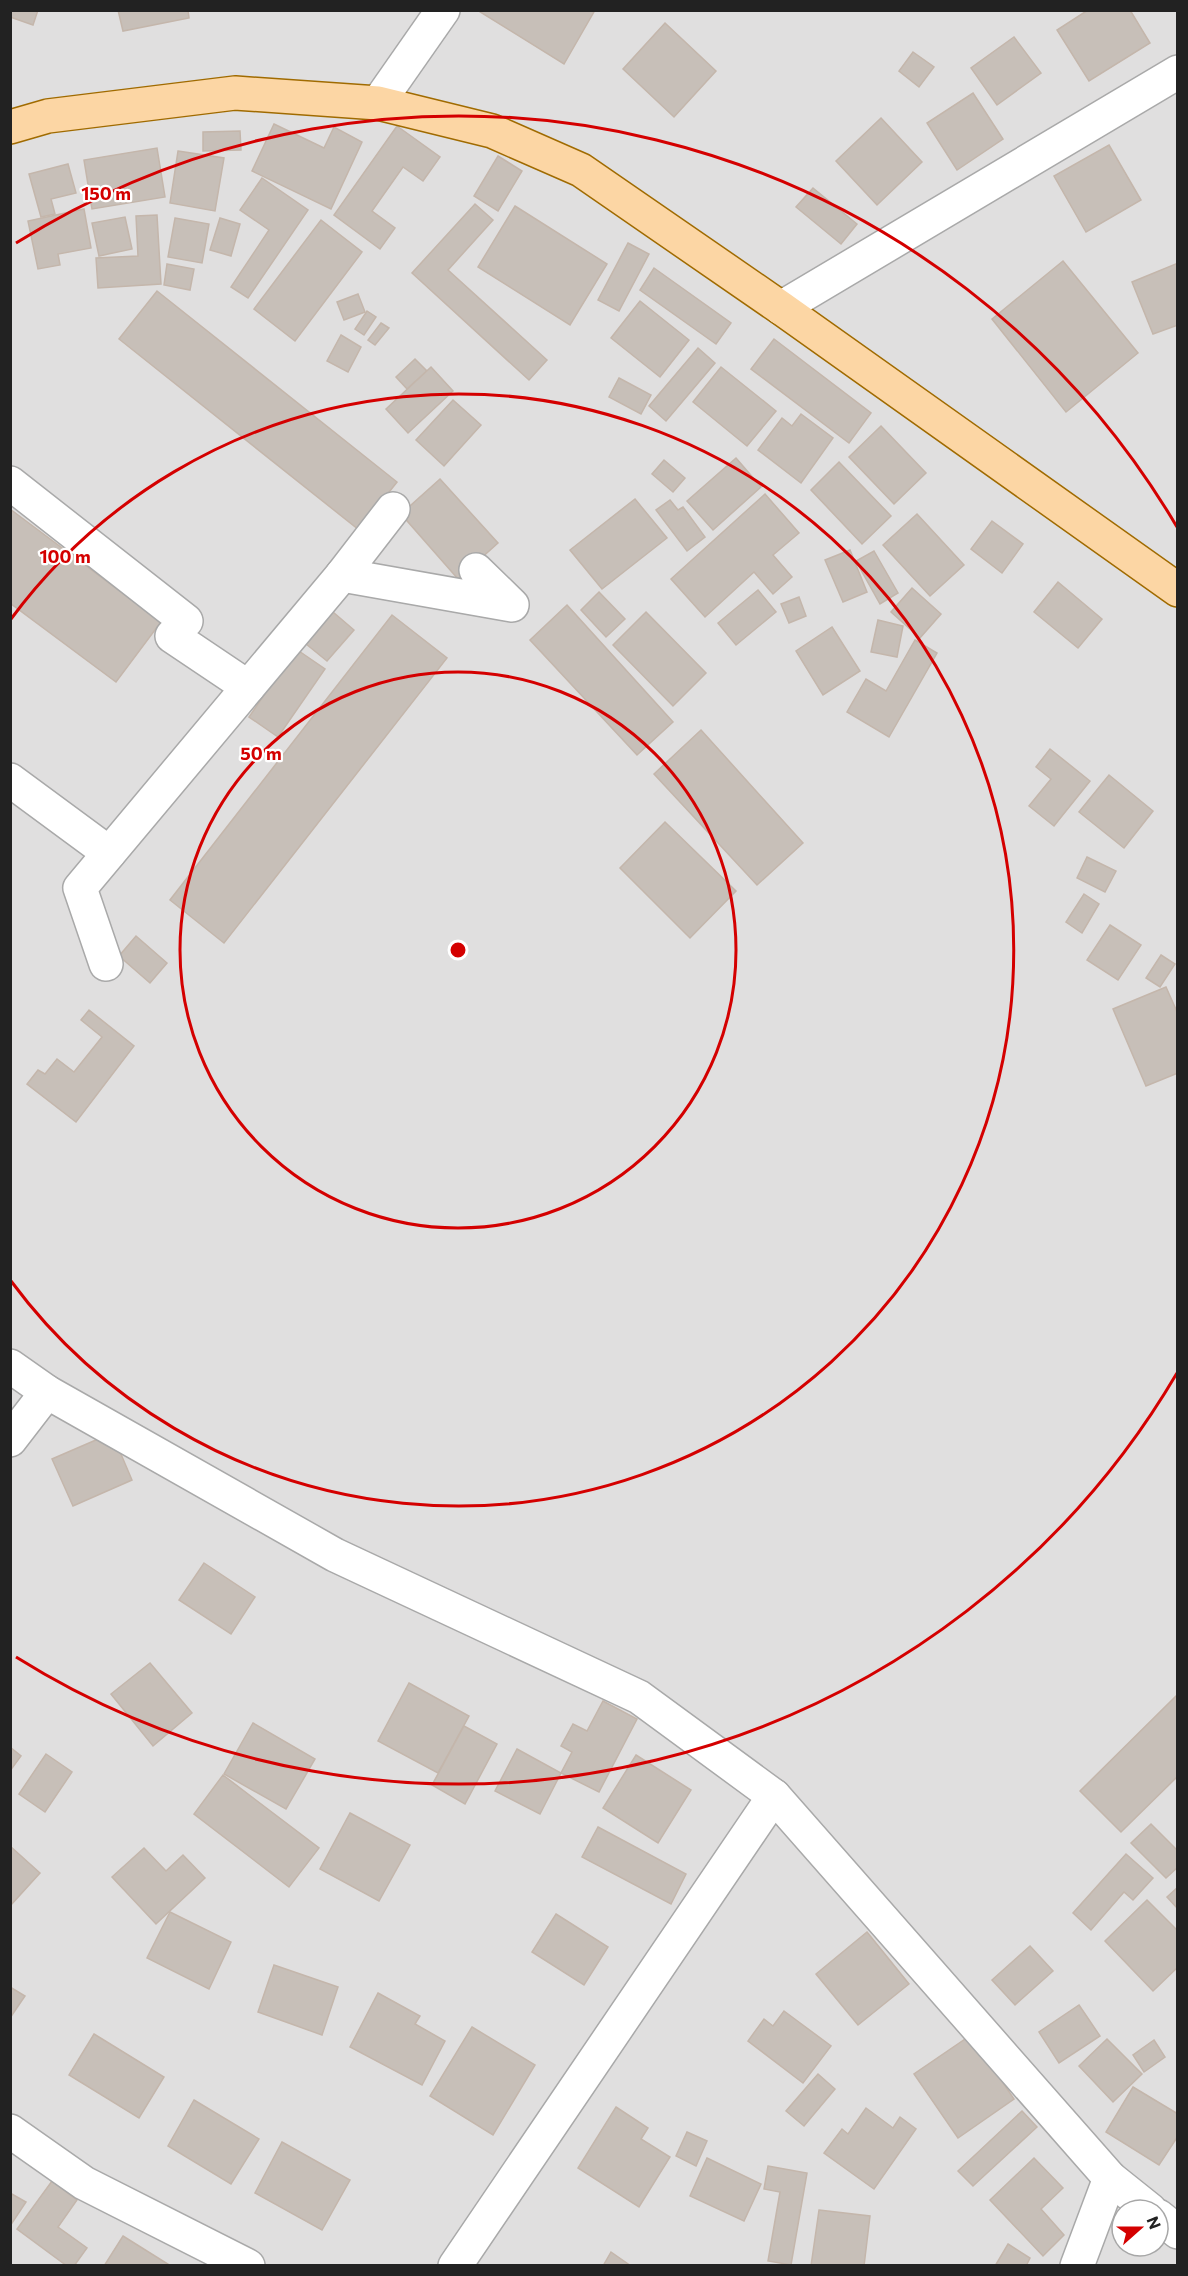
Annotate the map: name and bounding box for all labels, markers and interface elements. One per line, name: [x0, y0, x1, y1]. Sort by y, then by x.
text: 150 m: [81, 182, 131, 204]
text: 100 m: [39, 545, 91, 567]
text: 50 m: [240, 742, 282, 764]
centre of rings: [448, 940, 468, 960]
north arrow: [1110, 2198, 1170, 2258]
text: N: [1143, 2213, 1165, 2231]

